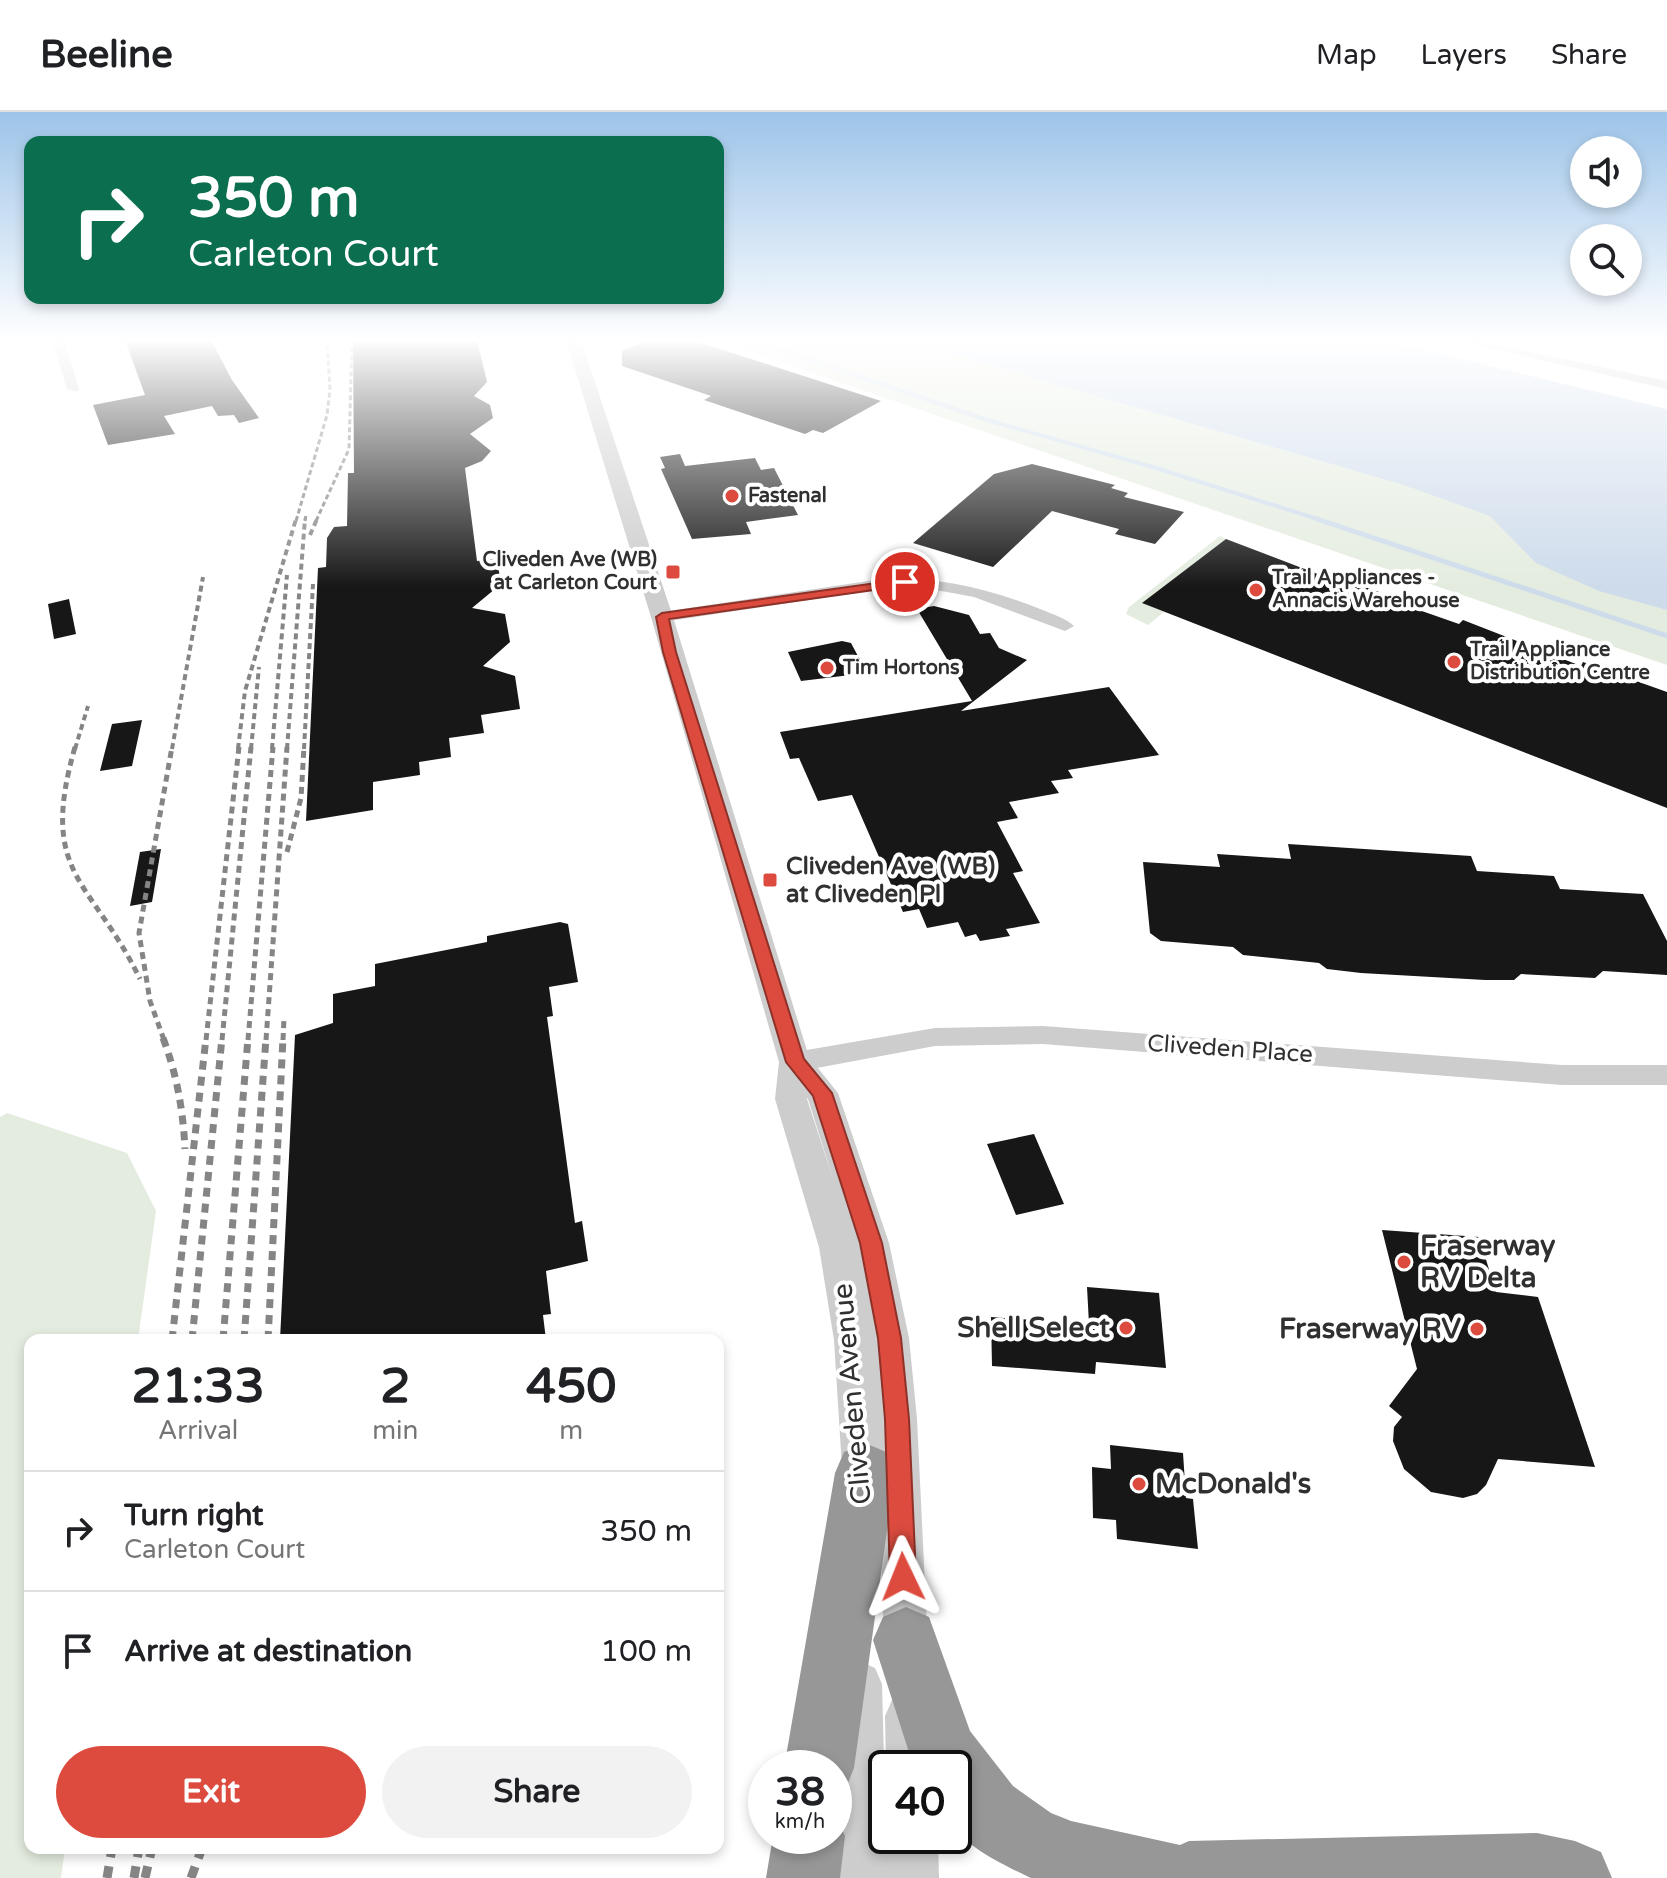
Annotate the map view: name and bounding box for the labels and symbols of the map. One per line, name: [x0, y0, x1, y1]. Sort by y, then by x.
place label: Fastenal: [748, 484, 827, 508]
marker: Fastenal: [723, 487, 741, 505]
place label: Cliveden Ave (WB) at Carleton Court: [483, 548, 657, 595]
pin: [871, 548, 939, 616]
marker: Cliveden Ave (WB) at Carleton Court: [664, 563, 682, 581]
place label: Trail Appliances - Annacis Warehouse: [1271, 566, 1460, 613]
marker: Trail Appliances - Annacis Warehouse: [1247, 581, 1265, 599]
place label: Trail Appliance Distribution Centre: [1469, 638, 1650, 685]
marker: Trail Appliance Distribution Centre: [1445, 653, 1463, 671]
place label: Tim Hortons: [842, 656, 960, 680]
marker: Tim Hortons: [818, 659, 836, 677]
place label: Cliveden Ave (WB) at Cliveden Pl: [786, 852, 995, 909]
marker: Cliveden Ave (WB) at Cliveden Pl: [761, 871, 779, 889]
street label: Cliveden Place: [1146, 1029, 1314, 1069]
place label: Fraserway RV Delta: [1420, 1229, 1555, 1295]
marker: Fraserway RV Delta: [1395, 1253, 1413, 1271]
street label: Cliveden Avenue: [825, 1282, 879, 1506]
place label: Shell Select: [957, 1311, 1110, 1345]
place label: Fraserway RV: [1279, 1312, 1462, 1346]
marker: Shell Select: [1117, 1319, 1135, 1337]
marker: Fraserway RV: [1468, 1320, 1486, 1338]
place label: McDonald's: [1155, 1467, 1311, 1501]
marker: McDonald's: [1130, 1475, 1148, 1493]
position arrow: [861, 1535, 945, 1619]
speed limit sign: 40: [868, 1750, 972, 1854]

